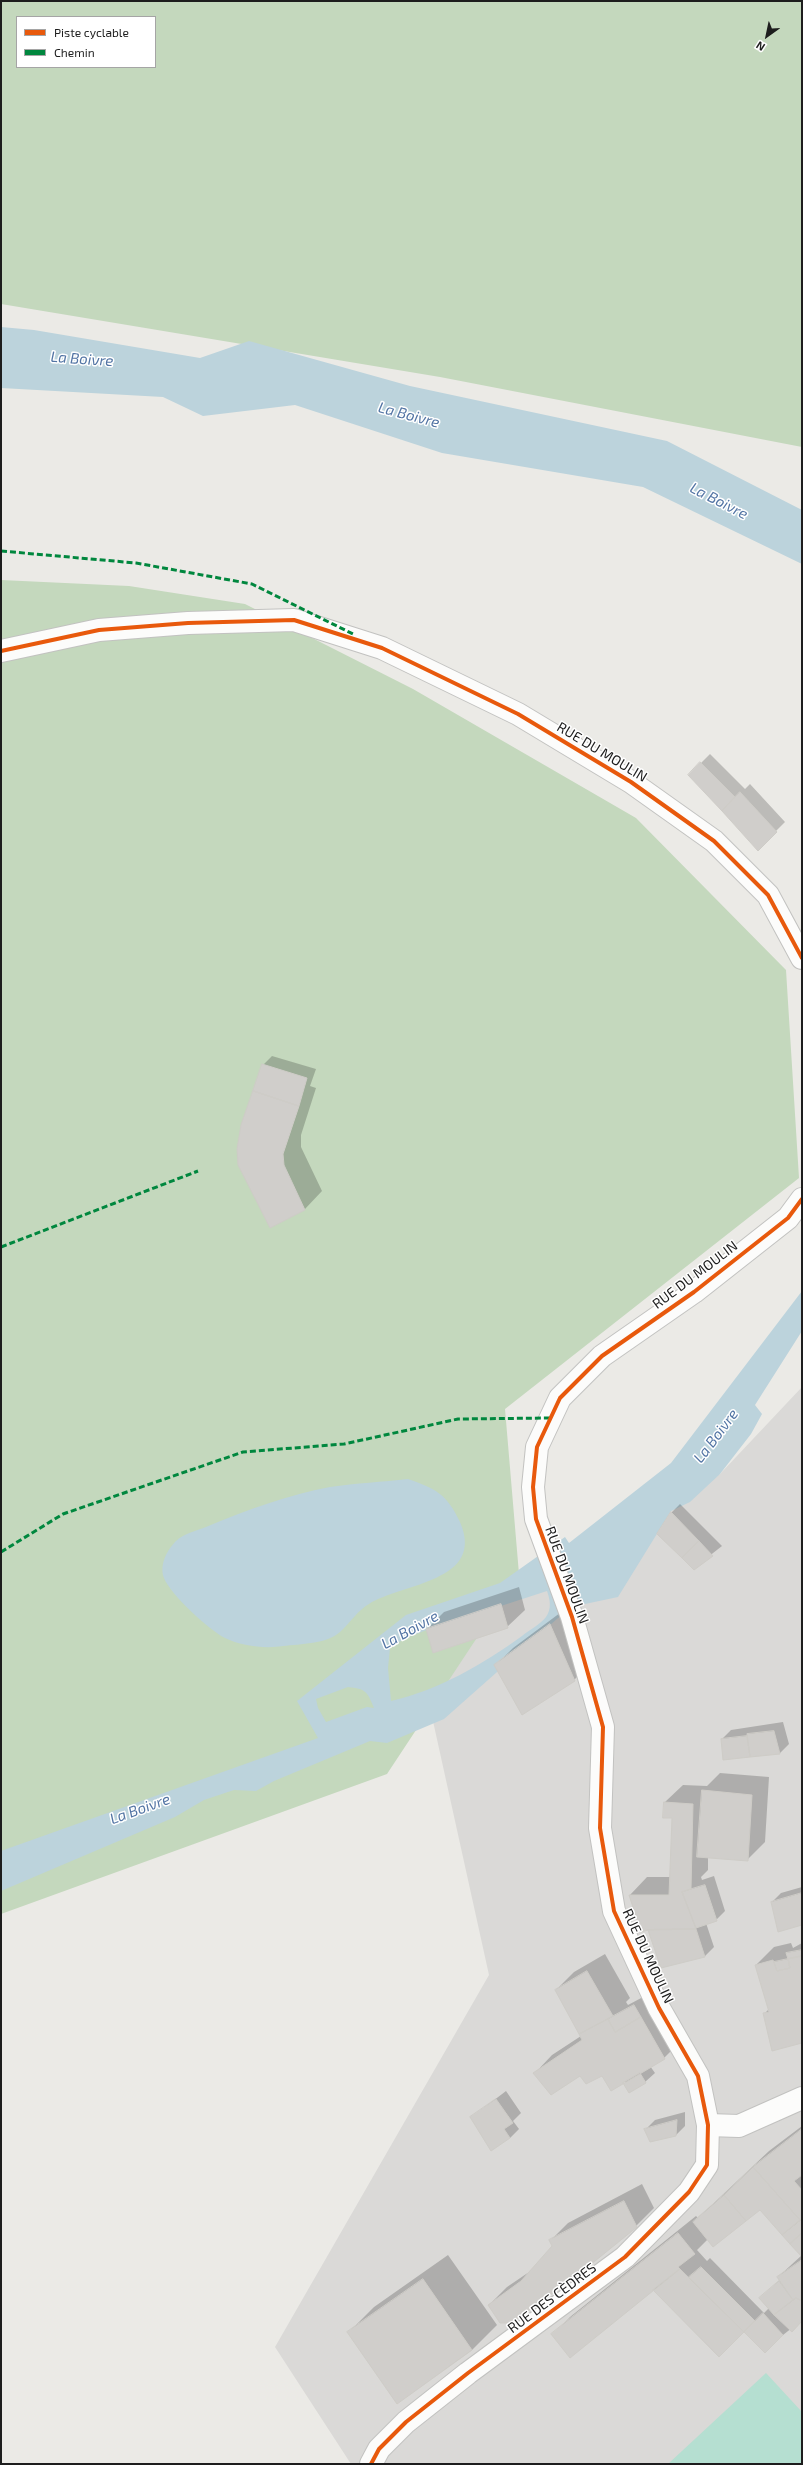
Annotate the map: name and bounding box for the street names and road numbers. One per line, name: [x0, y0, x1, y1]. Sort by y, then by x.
street label: RUE DU MOULIN: [554, 718, 650, 786]
street label: RUE DU MOULIN: [649, 1237, 741, 1313]
street label: RUE DU MOULIN: [542, 1524, 592, 1626]
street label: RUE DU MOULIN: [619, 1906, 677, 2006]
street label: RUE DES CÈDRES: [504, 2259, 600, 2337]

